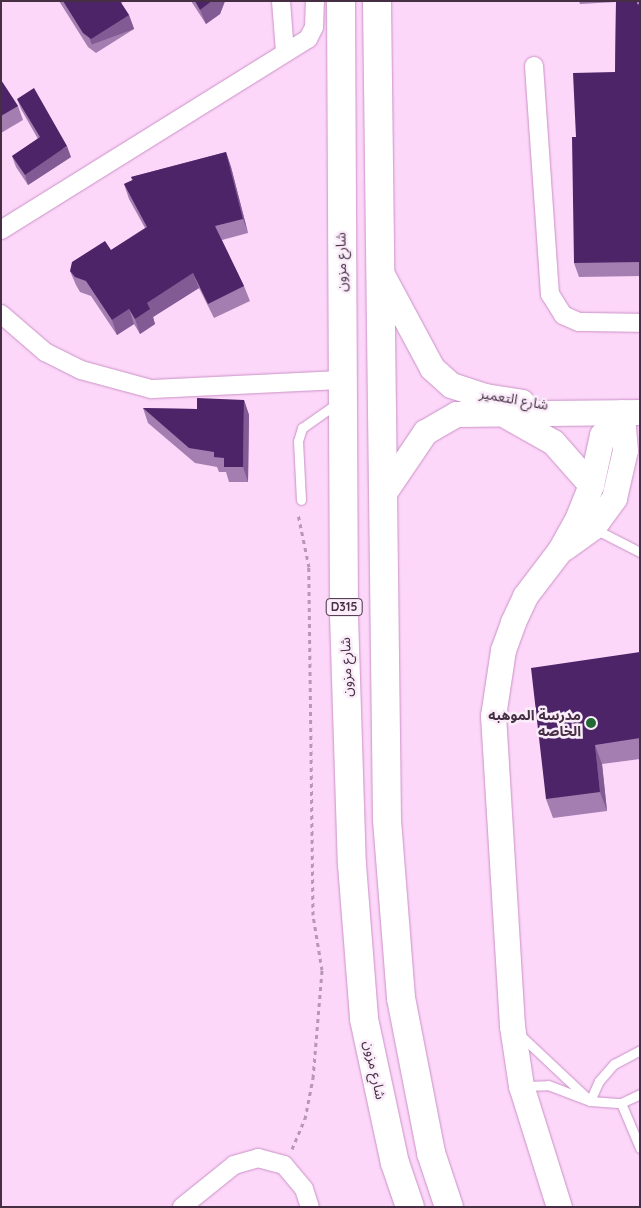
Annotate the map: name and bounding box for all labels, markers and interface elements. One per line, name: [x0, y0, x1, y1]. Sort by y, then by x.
street label: شارع مزون: [332, 232, 350, 292]
street label: شارع التعمير: [478, 385, 550, 413]
road number: D315: [325, 598, 363, 616]
street label: شارع مزون: [337, 637, 355, 697]
place label: مدرسة الموهبه الخاصه: [488, 707, 581, 740]
marker: مدرسة الموهبه الخاصه: [585, 717, 597, 729]
street label: شارع مزون: [361, 1039, 389, 1101]

